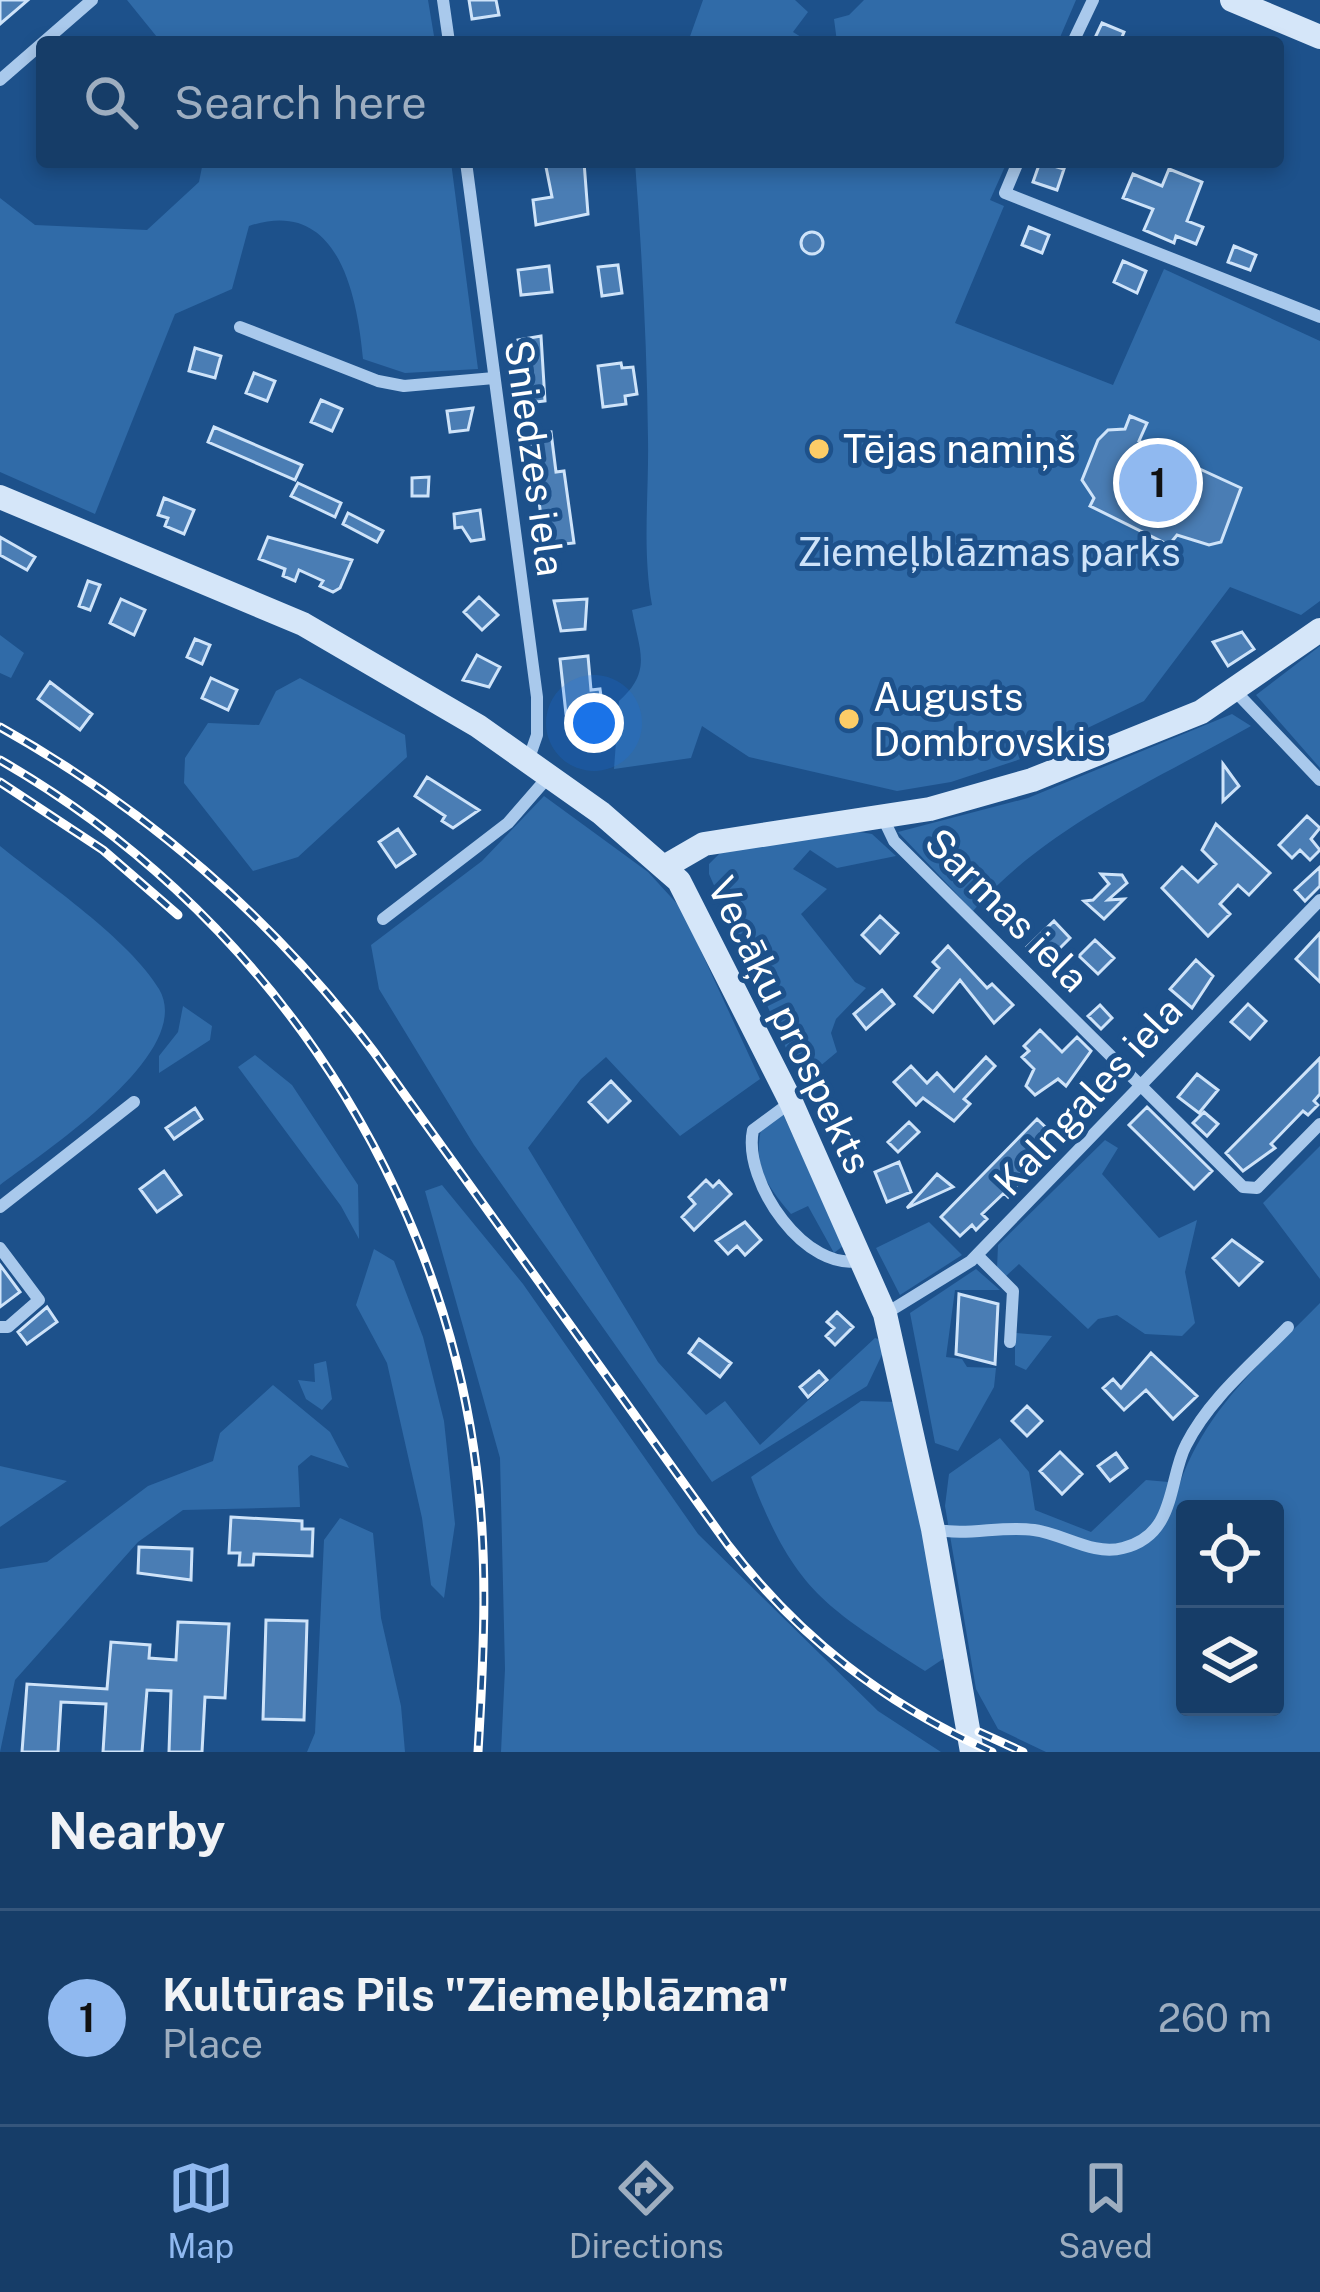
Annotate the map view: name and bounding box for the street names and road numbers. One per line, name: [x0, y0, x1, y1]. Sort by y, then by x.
street label: Sniedzes iela: [496, 337, 574, 579]
street label: Sarmas iela: [916, 819, 1098, 1001]
street label: Vecāķu prospekts: [698, 869, 882, 1181]
street label: Kalngales iela: [985, 987, 1191, 1205]

